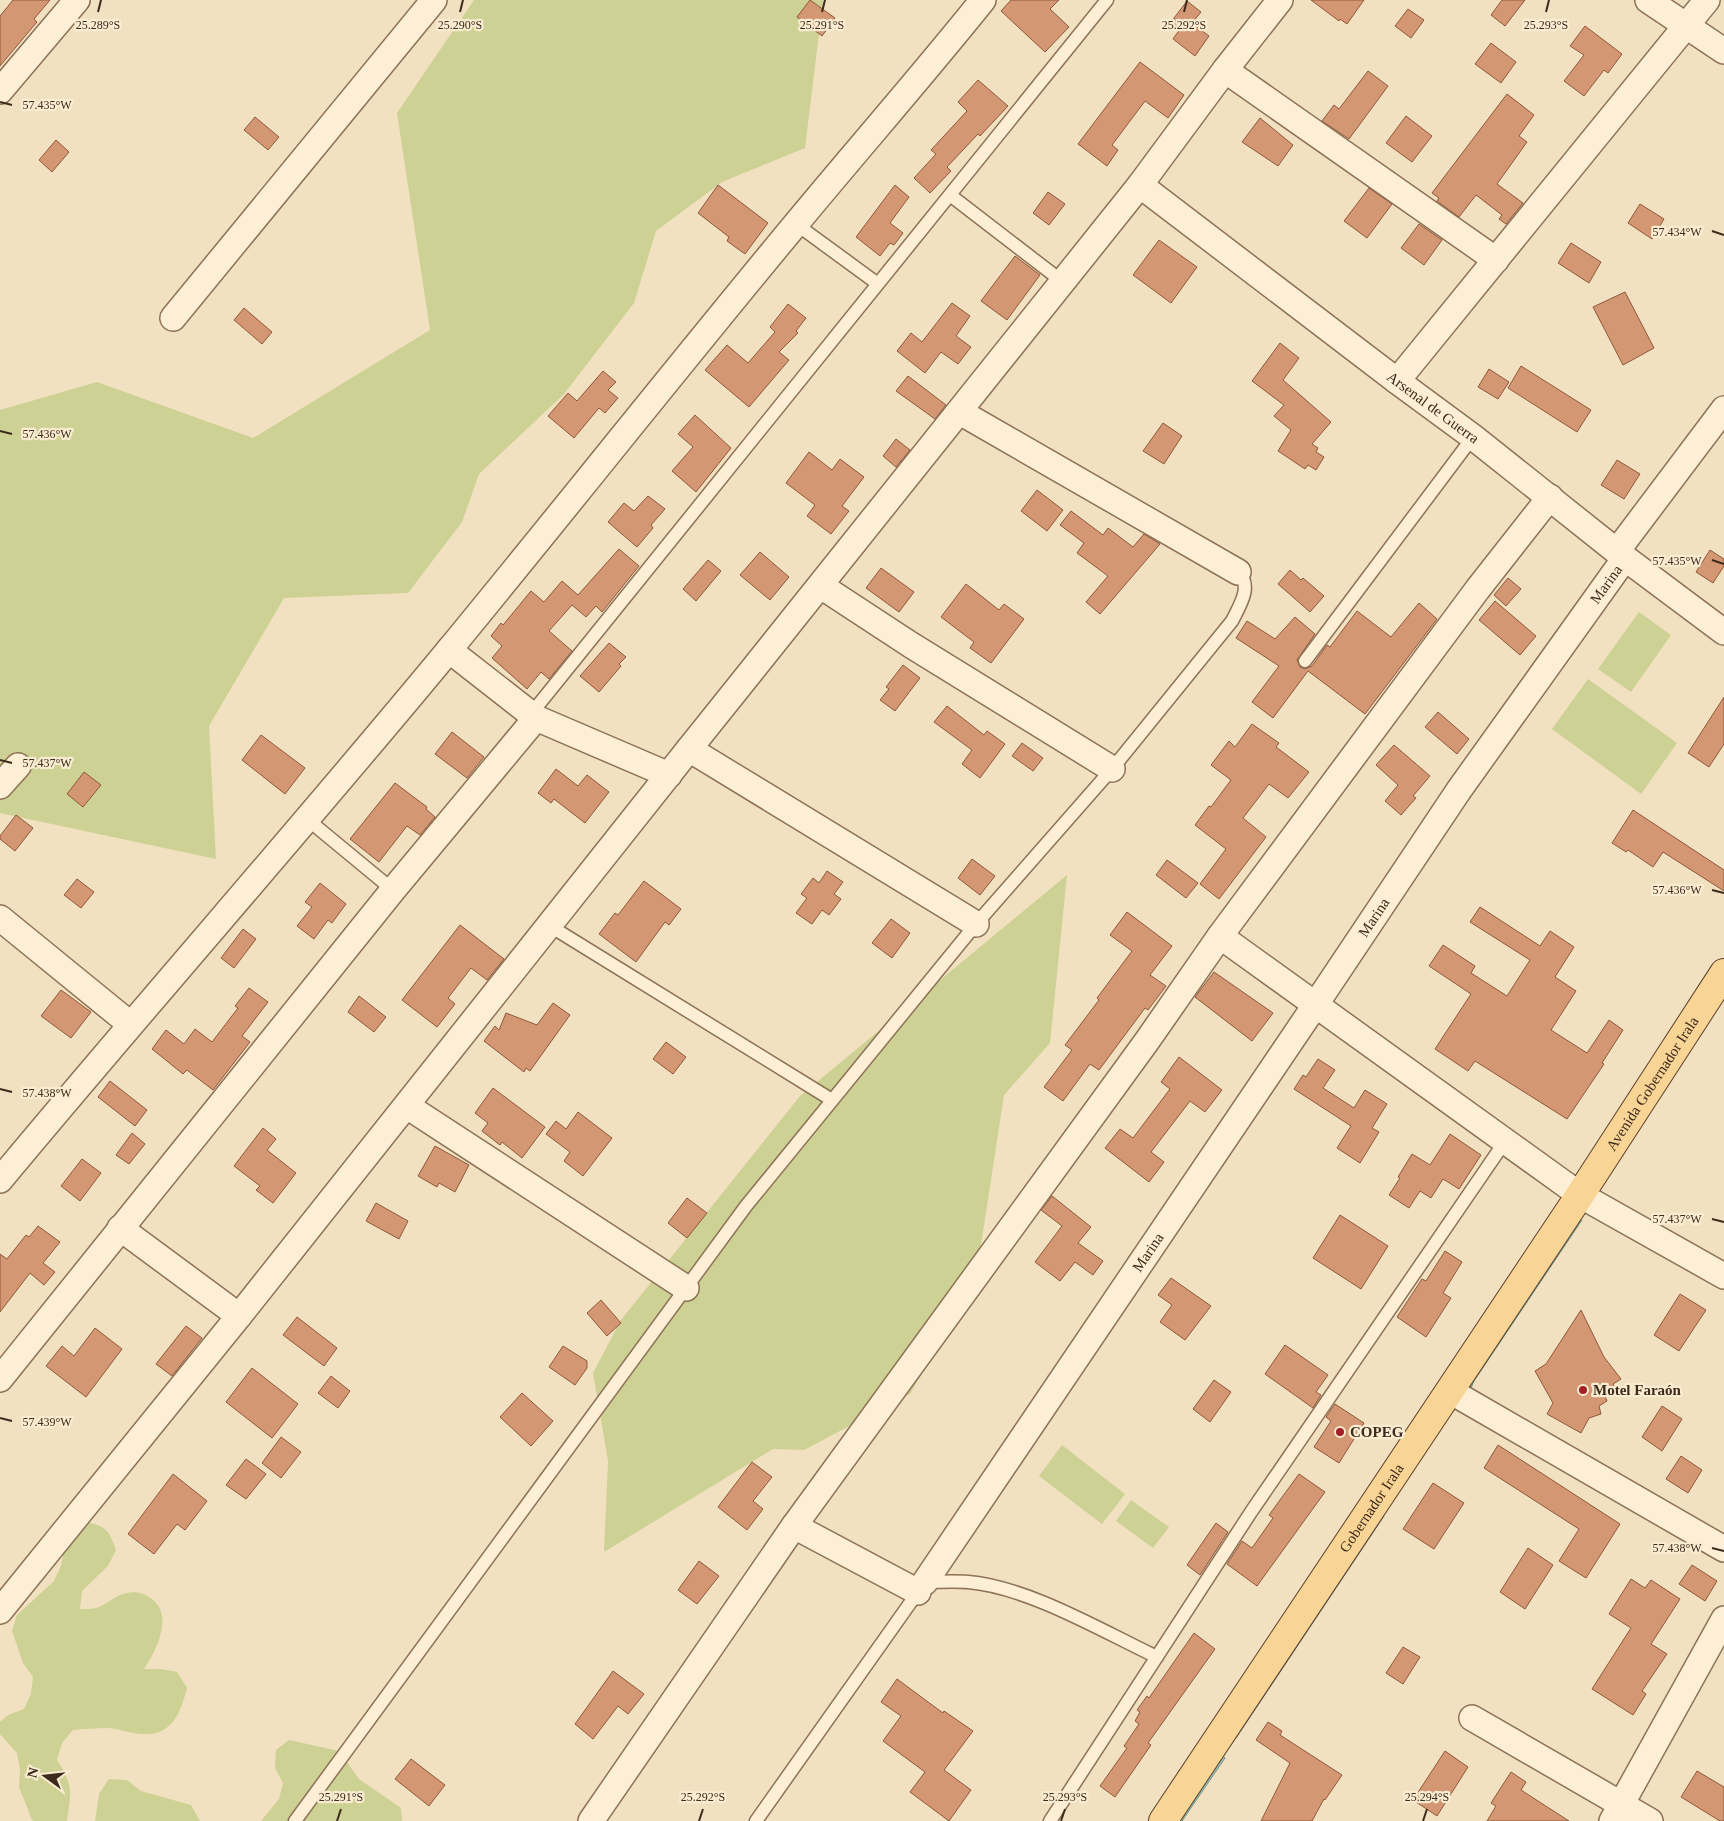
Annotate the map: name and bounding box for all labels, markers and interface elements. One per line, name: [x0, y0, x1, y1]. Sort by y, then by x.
text: 25.289°S: [76, 18, 120, 32]
text: 25.290°S: [438, 18, 482, 32]
text: 25.291°S: [800, 18, 844, 32]
text: 25.292°S: [1162, 18, 1206, 32]
text: 25.293°S: [1524, 18, 1568, 32]
text: 57.435°W: [22, 98, 72, 112]
text: 57.434°W: [1652, 225, 1702, 239]
street label: Arsenal de Guerra: [1384, 368, 1482, 447]
text: 57.436°W: [22, 427, 72, 441]
text: 57.435°W: [1652, 554, 1702, 568]
street label: Marina: [1587, 562, 1625, 607]
text: 57.437°W: [22, 756, 72, 770]
text: 57.436°W: [1652, 883, 1702, 897]
street label: Marina: [1355, 895, 1393, 940]
street label: Avenida Gobernador Irala: [1603, 1013, 1702, 1154]
text: 57.438°W: [22, 1086, 72, 1100]
text: 57.437°W: [1652, 1212, 1702, 1226]
street label: Marina: [1129, 1230, 1167, 1275]
place label: Motel Faraón: [1593, 1382, 1682, 1398]
marker: Motel Faraón: [1577, 1384, 1589, 1396]
text: 57.439°W: [22, 1415, 72, 1429]
place label: COPEG: [1350, 1424, 1404, 1440]
marker: COPEG: [1334, 1426, 1346, 1438]
street label: Gobernador Irala: [1336, 1461, 1407, 1555]
text: 57.438°W: [1652, 1541, 1702, 1555]
north arrow: [20, 1751, 70, 1801]
text: N: [24, 1766, 41, 1780]
text: 25.291°S: [319, 1790, 363, 1804]
text: 25.292°S: [681, 1790, 725, 1804]
text: 25.293°S: [1043, 1790, 1087, 1804]
text: 25.294°S: [1405, 1790, 1449, 1804]

